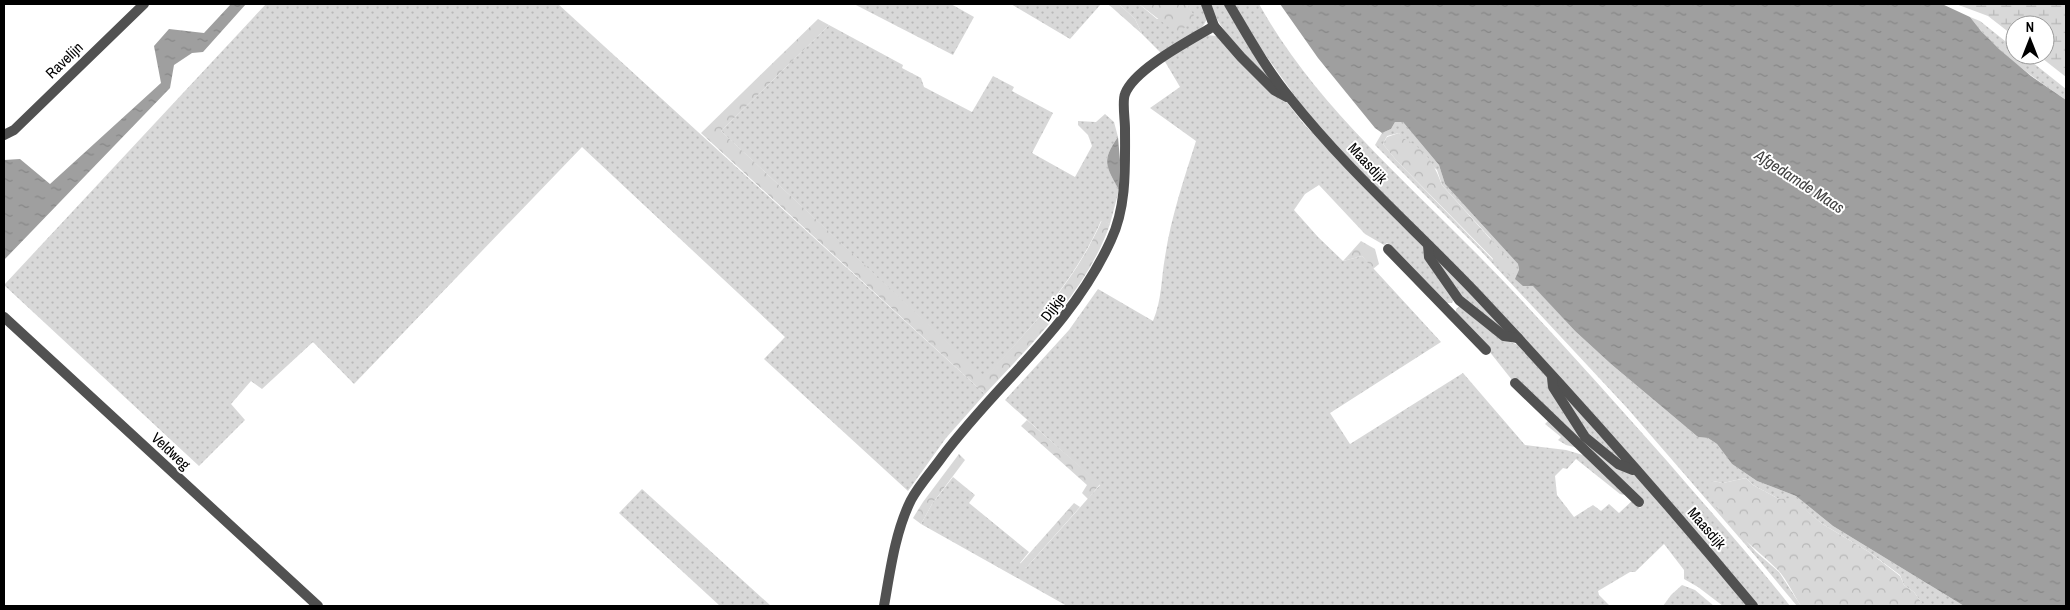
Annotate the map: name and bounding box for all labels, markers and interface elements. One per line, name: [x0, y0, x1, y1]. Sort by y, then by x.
north arrow: [2005, 15, 2055, 65]
text: N: [2026, 18, 2034, 36]
street label: Ravelijn: [41, 37, 87, 83]
street label: Maasdijk: [1344, 138, 1393, 189]
water label: Afgedamde Maas: [1750, 143, 1849, 218]
street label: Dijkje: [1035, 288, 1071, 326]
street label: Veldweg: [147, 427, 195, 475]
street label: Maasdijk: [1683, 503, 1732, 554]

